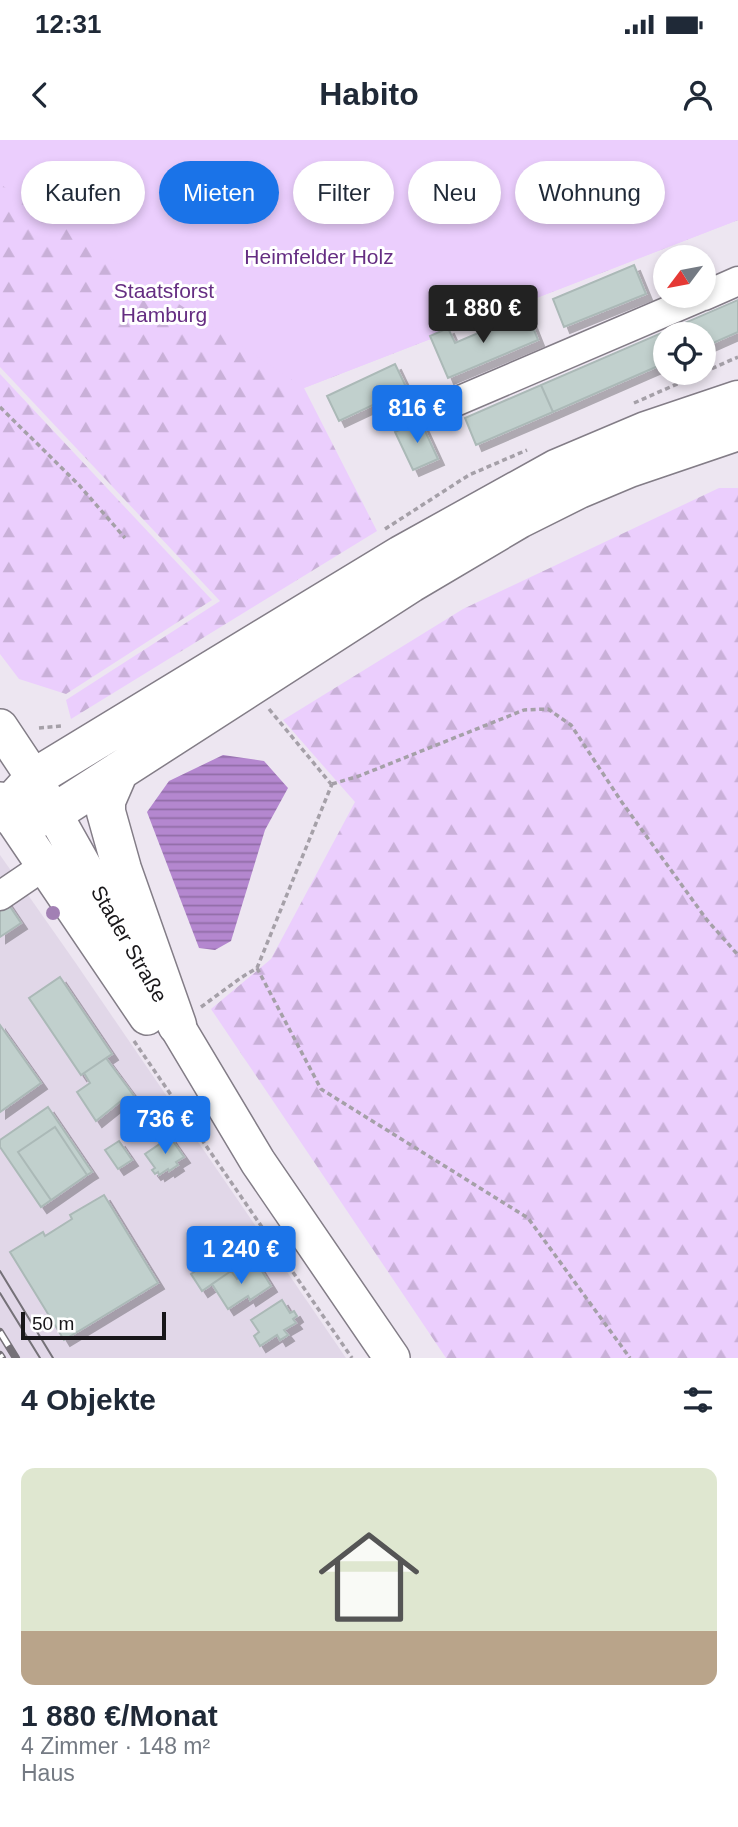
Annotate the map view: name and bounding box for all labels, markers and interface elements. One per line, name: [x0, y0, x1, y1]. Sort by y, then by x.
text: 12:31: [35, 9, 102, 39]
icon: back: [21, 76, 59, 114]
text: Habito: [319, 76, 419, 112]
icon: person: [679, 76, 717, 114]
chip: Kaufen: [21, 161, 145, 224]
chip: Mieten: [159, 161, 279, 224]
chip: Filter: [293, 161, 394, 224]
chip: Neu: [408, 161, 501, 224]
chip: Wohnung: [515, 161, 665, 224]
park label: Heimfelder Holz: [244, 245, 394, 268]
north arrow: [653, 245, 716, 308]
map controls: [653, 245, 716, 385]
park label: Staatsforst Hamburg: [114, 279, 214, 326]
pin: 1 880 €: [418, 286, 548, 345]
text: 1 880 €: [445, 295, 521, 321]
button: locate: [653, 322, 716, 385]
pin: 816 €: [368, 386, 466, 445]
text: 816 €: [388, 395, 446, 421]
street label: Stader Straße: [87, 881, 172, 1006]
pin: 736 €: [116, 1096, 214, 1156]
text: 736 €: [136, 1106, 194, 1132]
pin: 1 240 €: [176, 1226, 306, 1286]
text: 1 240 €: [203, 1236, 279, 1262]
scale bar: [21, 1309, 166, 1341]
text: 50 m: [32, 1313, 74, 1334]
icon: filters: [679, 1381, 717, 1419]
text: 4 Objekte: [21, 1383, 156, 1416]
icon: home: [306, 1514, 432, 1640]
text: 1 880 €/Monat: [21, 1699, 218, 1732]
text: 4 Zimmer · 148 m²: [21, 1733, 210, 1759]
text: Haus: [21, 1760, 75, 1786]

